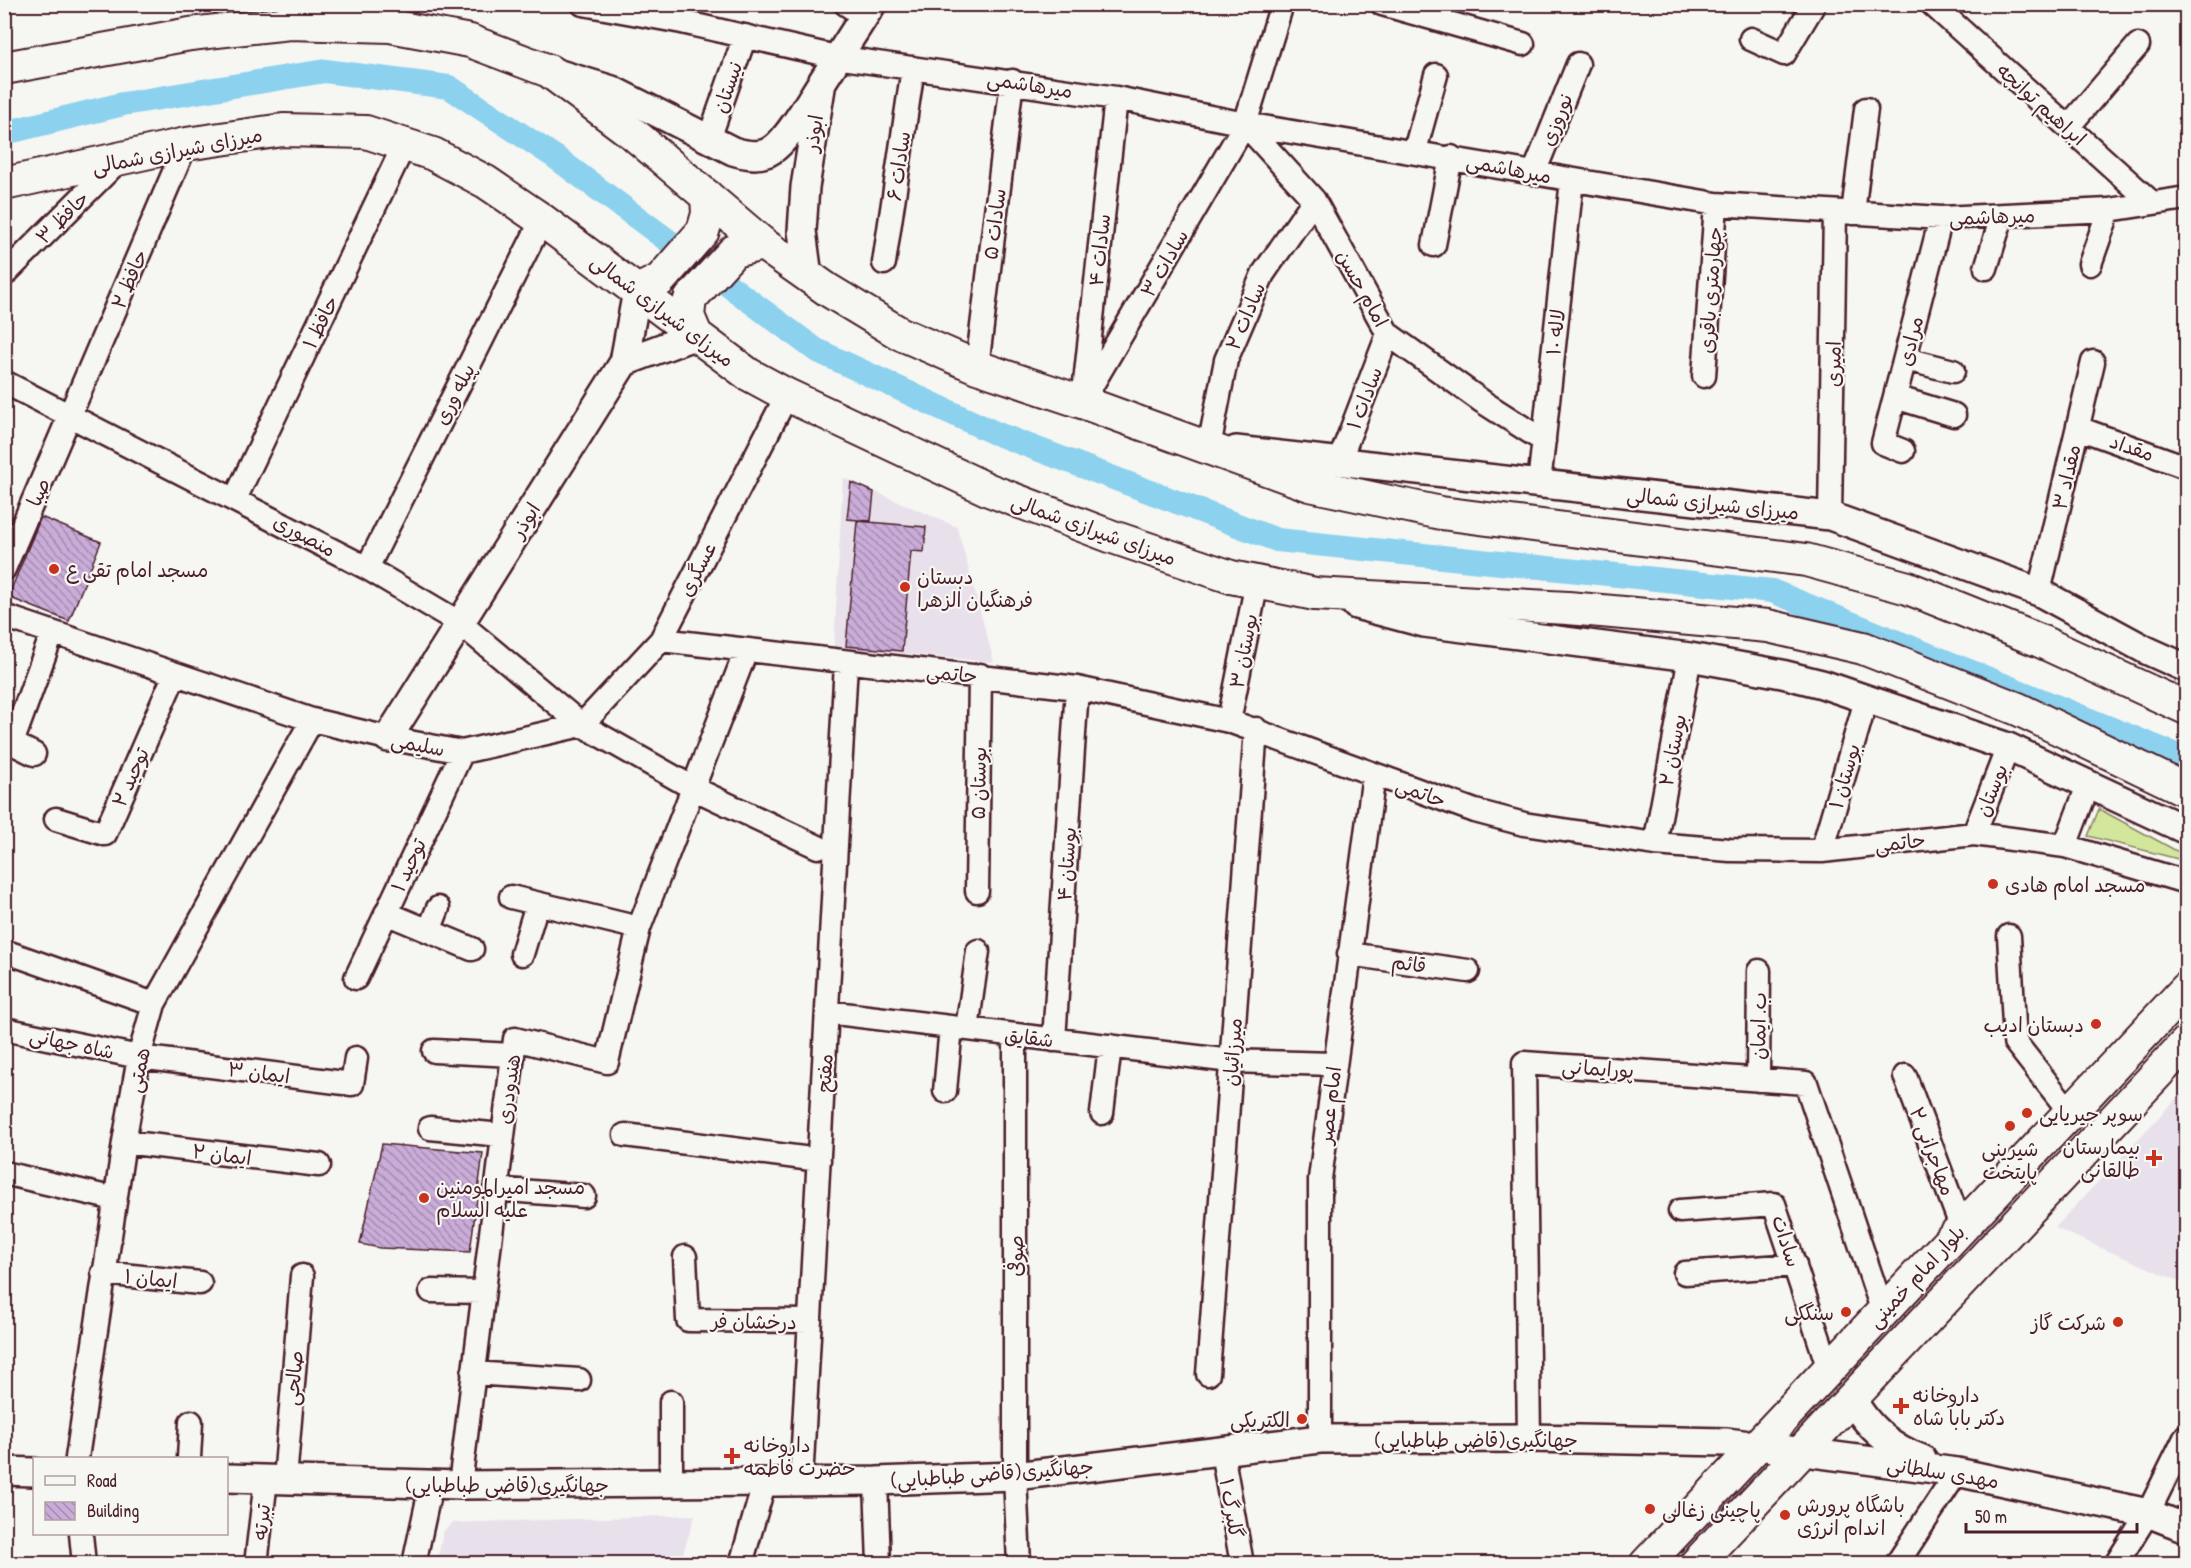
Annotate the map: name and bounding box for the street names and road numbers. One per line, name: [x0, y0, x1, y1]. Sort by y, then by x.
street label: ابراهیم توانچه: [1990, 57, 2093, 153]
street label: نیستان: [706, 58, 748, 116]
street label: میرهاشمی: [985, 64, 1075, 104]
street label: نوروزی: [1533, 88, 1579, 150]
street label: ابوذر: [796, 113, 829, 155]
street label: میرزای شیرازی شمالی: [89, 120, 265, 180]
street label: سادات ۶: [880, 130, 916, 202]
street label: میرهاشمی: [1464, 147, 1554, 189]
street label: حافظ ۳: [29, 184, 95, 250]
street label: سادات ۵: [976, 187, 1012, 261]
street label: میرهاشمی: [1948, 201, 2036, 231]
street label: سادات ۴: [1082, 212, 1116, 288]
street label: سادات ۳: [1134, 224, 1194, 302]
street label: چهارمتری باقری: [1692, 226, 1728, 354]
street label: امام حسن: [1329, 244, 1395, 333]
street label: حافظ ۲: [104, 245, 154, 313]
street label: میرزای شیرازی شمالی: [586, 247, 740, 373]
street label: سادات ۲: [1219, 278, 1271, 354]
street label: حافظ ۱: [296, 291, 344, 353]
street label: لاله ۱۰: [1539, 307, 1571, 357]
street label: مرادی: [1891, 313, 1929, 369]
street label: امیری: [1819, 341, 1847, 387]
street label: پیله وری: [427, 359, 481, 429]
street label: سادات ۱: [1340, 363, 1388, 433]
street label: مقداد: [2106, 427, 2158, 467]
street label: مقداد ۳: [2045, 442, 2087, 512]
street label: صبا: [20, 473, 56, 511]
street label: میرزای شیرازی شمالی: [1625, 481, 1801, 525]
street label: میرزای شیرازی شمالی: [1008, 487, 1180, 571]
street label: ابوذر: [503, 497, 546, 545]
street label: منصوری: [269, 507, 341, 563]
street label: عسگری: [672, 537, 722, 601]
street label: بوستان ۳: [1223, 611, 1263, 691]
street label: حاتمی: [925, 657, 979, 689]
street label: بوستان ۲: [1652, 712, 1692, 788]
street label: سلیمی: [389, 726, 447, 762]
street label: بوستان ۱: [1822, 740, 1866, 812]
street label: توحید ۲: [105, 743, 155, 811]
street label: بوستان ۵: [964, 746, 992, 820]
street label: بوستان: [1968, 760, 2014, 820]
street label: حاتمی: [1392, 771, 1450, 813]
street label: حاتمی: [1873, 825, 1927, 859]
street label: بوستان ۴: [1050, 826, 1082, 902]
street label: توحید ۱: [384, 834, 432, 896]
street label: قائم: [1390, 947, 1428, 981]
street label: ب. ایمان: [1744, 992, 1772, 1060]
street label: میرزائیان: [1216, 1017, 1248, 1087]
street label: شاه جهانی: [27, 1021, 117, 1065]
street label: شقایق: [1003, 1021, 1055, 1053]
street label: همتی: [120, 1045, 156, 1095]
street label: هندودری: [490, 1052, 526, 1126]
street label: پورایمانی: [1561, 1052, 1635, 1084]
street label: مفتح: [810, 1053, 839, 1093]
street label: ایمان ۳: [226, 1055, 292, 1089]
street label: امام عصر: [1311, 1065, 1349, 1148]
street label: مهاجرانی ۲: [1904, 1103, 1962, 1199]
street label: ایمان ۲: [191, 1137, 253, 1171]
street label: سادات: [1766, 1212, 1808, 1270]
street label: بلوار امام خمینی: [1861, 1219, 1972, 1335]
street label: صوفی: [1002, 1235, 1029, 1277]
street label: ایمان ۱: [123, 1262, 179, 1294]
street label: درخشان فر: [709, 1307, 797, 1335]
street label: صالحی: [277, 1349, 309, 1407]
street label: جهانگیری(قاضی طباطبایی): [1374, 1426, 1578, 1453]
street label: مهدی سلطانی: [1885, 1450, 2001, 1494]
street label: جهانگیری(قاضی طباطبایی): [889, 1452, 1095, 1494]
street label: جهانگیری(قاضی طباطبایی): [405, 1471, 609, 1498]
street label: گلبرگ ۱: [1213, 1476, 1251, 1540]
street label: تبرته: [246, 1502, 276, 1541]

